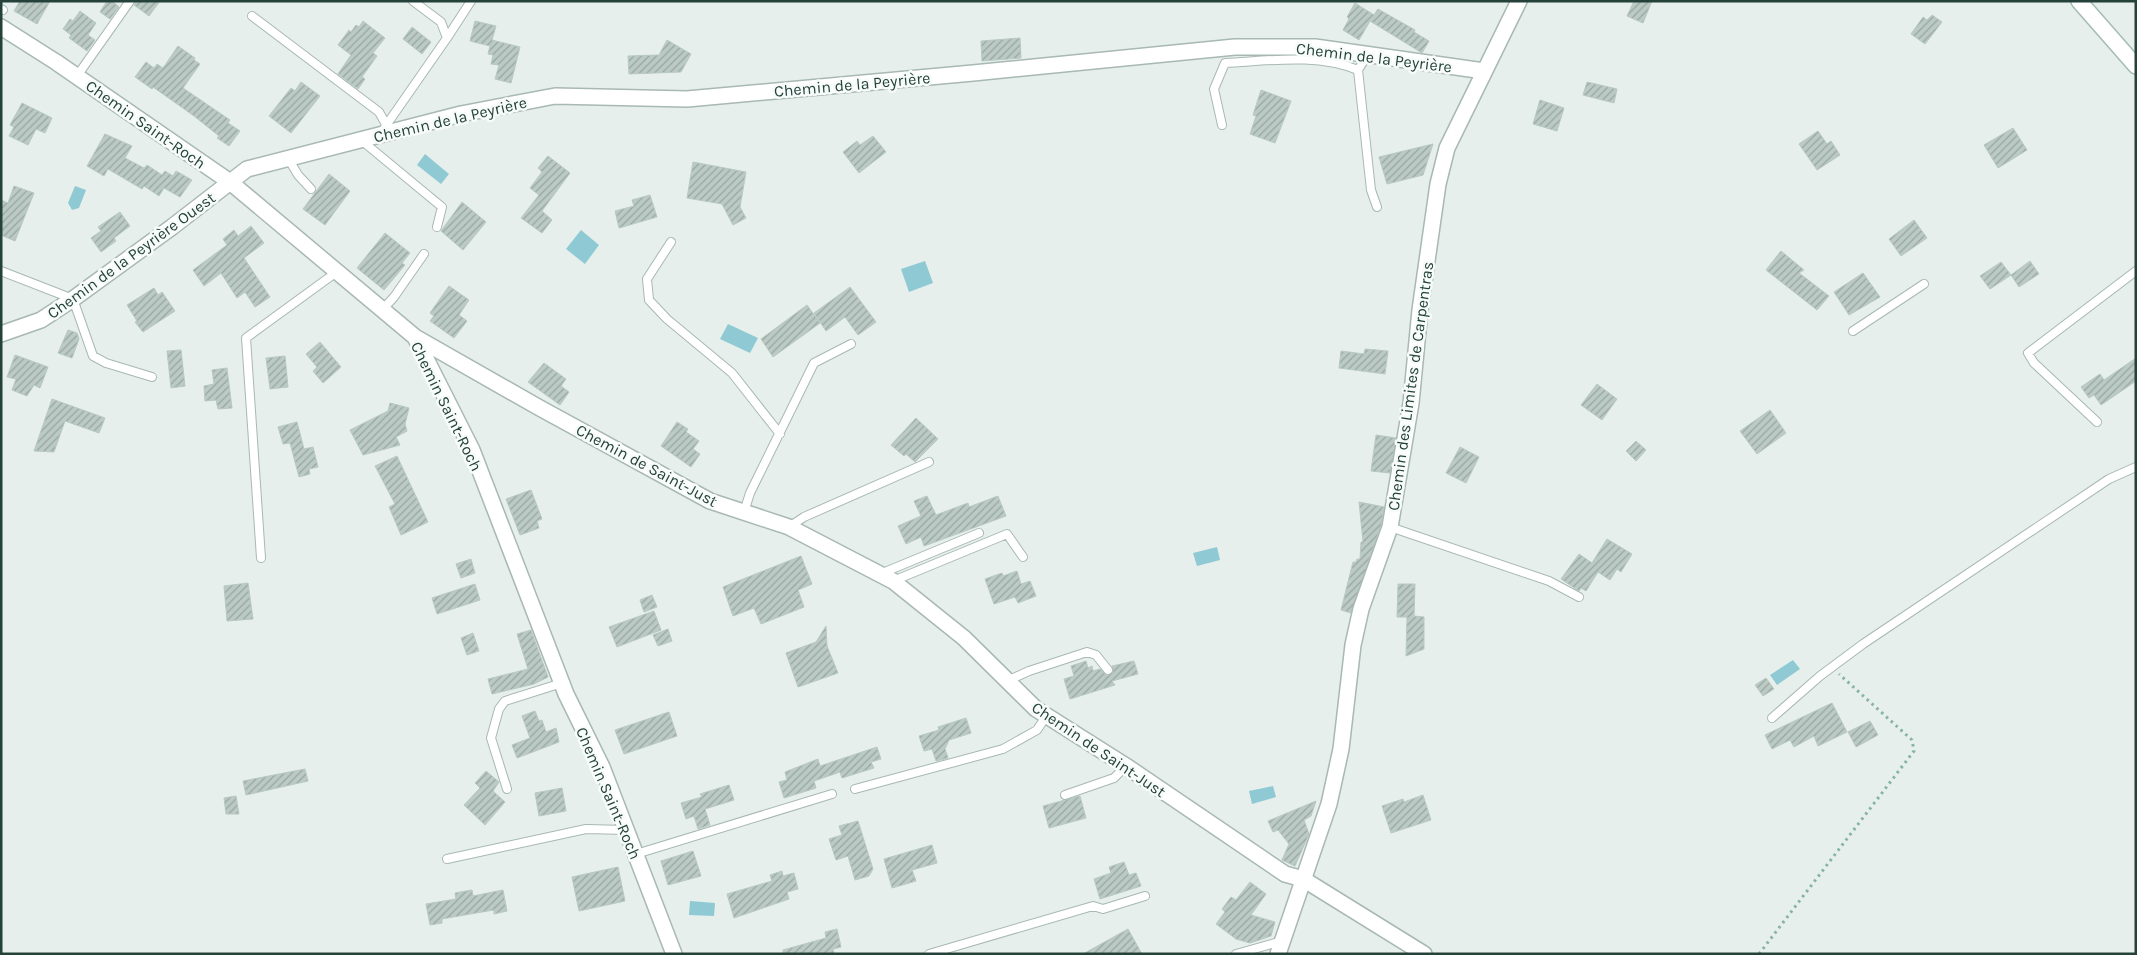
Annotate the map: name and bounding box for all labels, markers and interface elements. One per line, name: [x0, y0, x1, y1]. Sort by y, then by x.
street label: Chemin de la Peyrière: [1295, 39, 1453, 76]
street label: Chemin de la Peyrière: [773, 68, 931, 101]
street label: Chemin Saint-Roch: [82, 76, 209, 173]
street label: Chemin de la Peyrière: [372, 93, 529, 146]
street label: Chemin de la Peyrière Ouest: [44, 188, 219, 323]
street label: Chemin des Limites de Carpentras: [1384, 260, 1437, 512]
street label: Chemin Saint-Roch: [407, 338, 486, 474]
street label: Chemin de Saint-Just: [573, 420, 721, 511]
street label: Chemin de Saint-Just: [1028, 698, 1169, 801]
street label: Chemin Saint-Roch: [572, 724, 645, 862]

